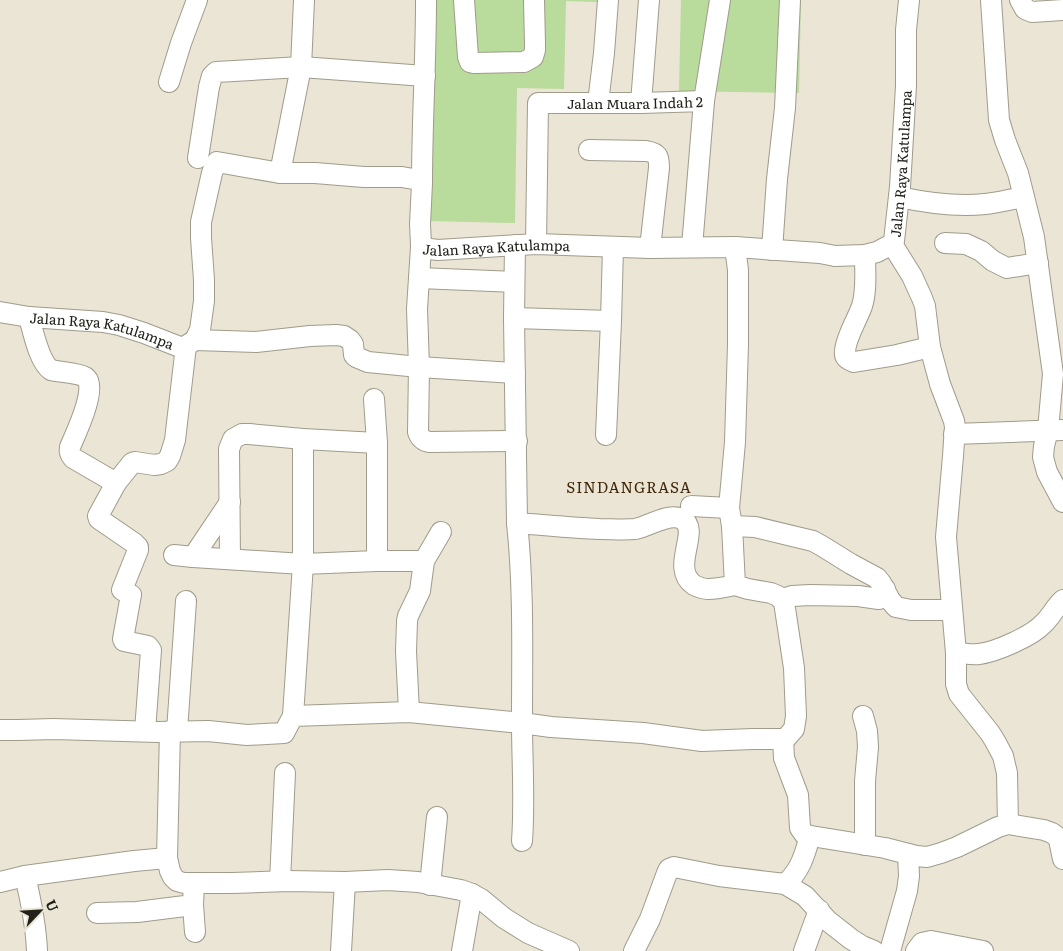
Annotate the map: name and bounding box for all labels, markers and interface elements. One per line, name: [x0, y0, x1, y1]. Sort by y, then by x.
street label: Jalan Raya Katulampa: [884, 89, 916, 238]
street label: Jalan Muara Indah 2: [567, 91, 703, 113]
street label: Jalan Raya Katulampa: [422, 234, 571, 260]
street label: Jalan Raya Katulampa: [29, 307, 178, 354]
district label: SINDANGRASA: [566, 475, 692, 498]
north arrow: [15, 886, 65, 936]
text: U: [41, 896, 64, 914]

